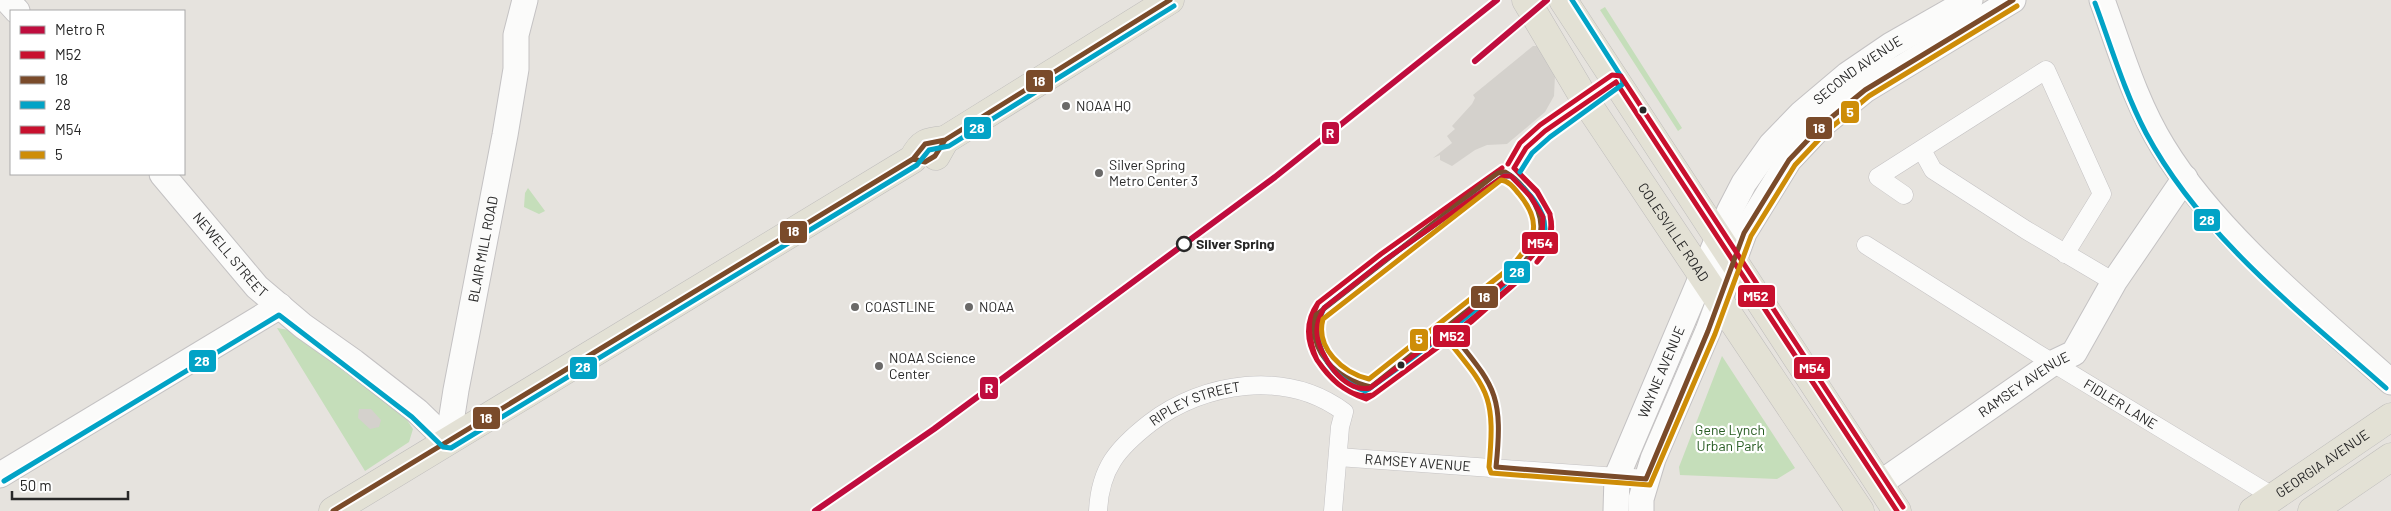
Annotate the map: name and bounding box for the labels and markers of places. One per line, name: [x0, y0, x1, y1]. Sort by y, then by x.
place label: NOAA HQ: [1076, 97, 1131, 114]
marker: NOAA HQ: [1060, 100, 1072, 112]
unlabelled marker: [1638, 105, 1648, 115]
place label: Silver Spring Metro Center 3: [1109, 156, 1198, 189]
marker: Silver Spring Metro Center 3: [1093, 167, 1105, 179]
place label: Silver Spring: [1196, 235, 1275, 252]
marker: Silver Spring: [1176, 236, 1192, 252]
place label: COASTLINE: [865, 298, 935, 315]
place label: NOAA: [979, 298, 1015, 315]
marker: COASTLINE: [849, 301, 861, 313]
marker: NOAA: [963, 301, 975, 313]
place label: NOAA Science Center: [889, 349, 976, 382]
marker: NOAA Science Center: [873, 360, 885, 372]
unlabelled marker: [1396, 360, 1406, 370]

